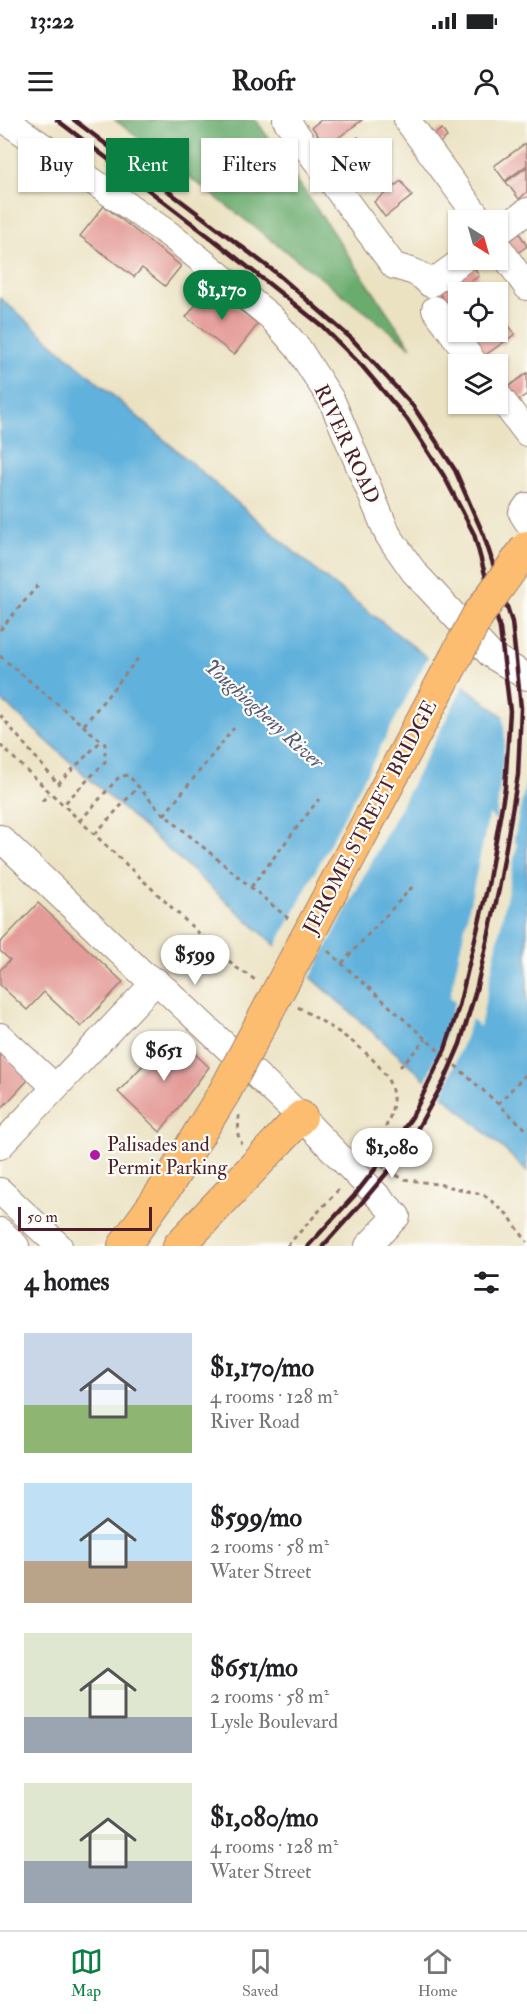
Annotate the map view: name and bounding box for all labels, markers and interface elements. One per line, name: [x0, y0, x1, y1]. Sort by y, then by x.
text: 13:22: [30, 7, 74, 35]
icon: menu: [24, 65, 57, 98]
text: Roofr: [232, 65, 295, 98]
icon: person: [470, 65, 503, 98]
chip: Buy: [18, 138, 94, 192]
chip: Rent: [106, 138, 189, 192]
chip: Filters: [201, 138, 298, 192]
chip: New: [310, 138, 392, 192]
north arrow: [448, 210, 508, 270]
map controls: [448, 210, 508, 414]
pin: $1,170: [173, 270, 271, 321]
text: $1,170: [197, 277, 247, 302]
button: locate: [448, 282, 508, 342]
button: layers: [448, 354, 508, 414]
street label: RIVER ROAD: [309, 381, 385, 507]
water label: Youghiogheny River: [199, 653, 330, 776]
street label: JEROME STREET BRIDGE: [297, 696, 442, 939]
pin: $599: [159, 935, 231, 986]
text: $599: [175, 942, 215, 967]
pin: $651: [128, 1031, 200, 1082]
text: $651: [145, 1038, 183, 1063]
pin: $1,080: [343, 1128, 441, 1179]
place label: Palisades and Permit Parking: [107, 1132, 228, 1180]
text: $1,080: [365, 1135, 419, 1160]
marker: Palisades and Permit Parking: [88, 1148, 102, 1162]
scale bar: [18, 1204, 152, 1232]
text: 50 m: [27, 1207, 58, 1227]
text: 4 homes: [24, 1266, 110, 1298]
icon: filters: [470, 1266, 503, 1299]
text: $1,170/mo: [210, 1352, 314, 1384]
icon: home: [72, 1357, 144, 1429]
text: 4 rooms · 128 m²: [210, 1384, 338, 1409]
text: River Road: [210, 1409, 300, 1434]
text: $599/mo: [210, 1502, 302, 1534]
icon: home: [72, 1507, 144, 1579]
text: 2 rooms · 58 m²: [210, 1534, 329, 1559]
text: Water Street: [210, 1559, 312, 1584]
text: $651/mo: [210, 1652, 298, 1684]
icon: home: [72, 1657, 144, 1729]
text: 2 rooms · 58 m²: [210, 1684, 329, 1709]
text: Lysle Boulevard: [210, 1709, 338, 1734]
text: $1,080/mo: [210, 1802, 318, 1834]
icon: home: [72, 1807, 144, 1879]
text: 4 rooms · 128 m²: [210, 1834, 338, 1859]
text: Water Street: [210, 1859, 312, 1884]
tab: Map: [70, 1945, 103, 2001]
tab: Saved: [242, 1945, 278, 2001]
tab: Home: [418, 1945, 457, 2001]

